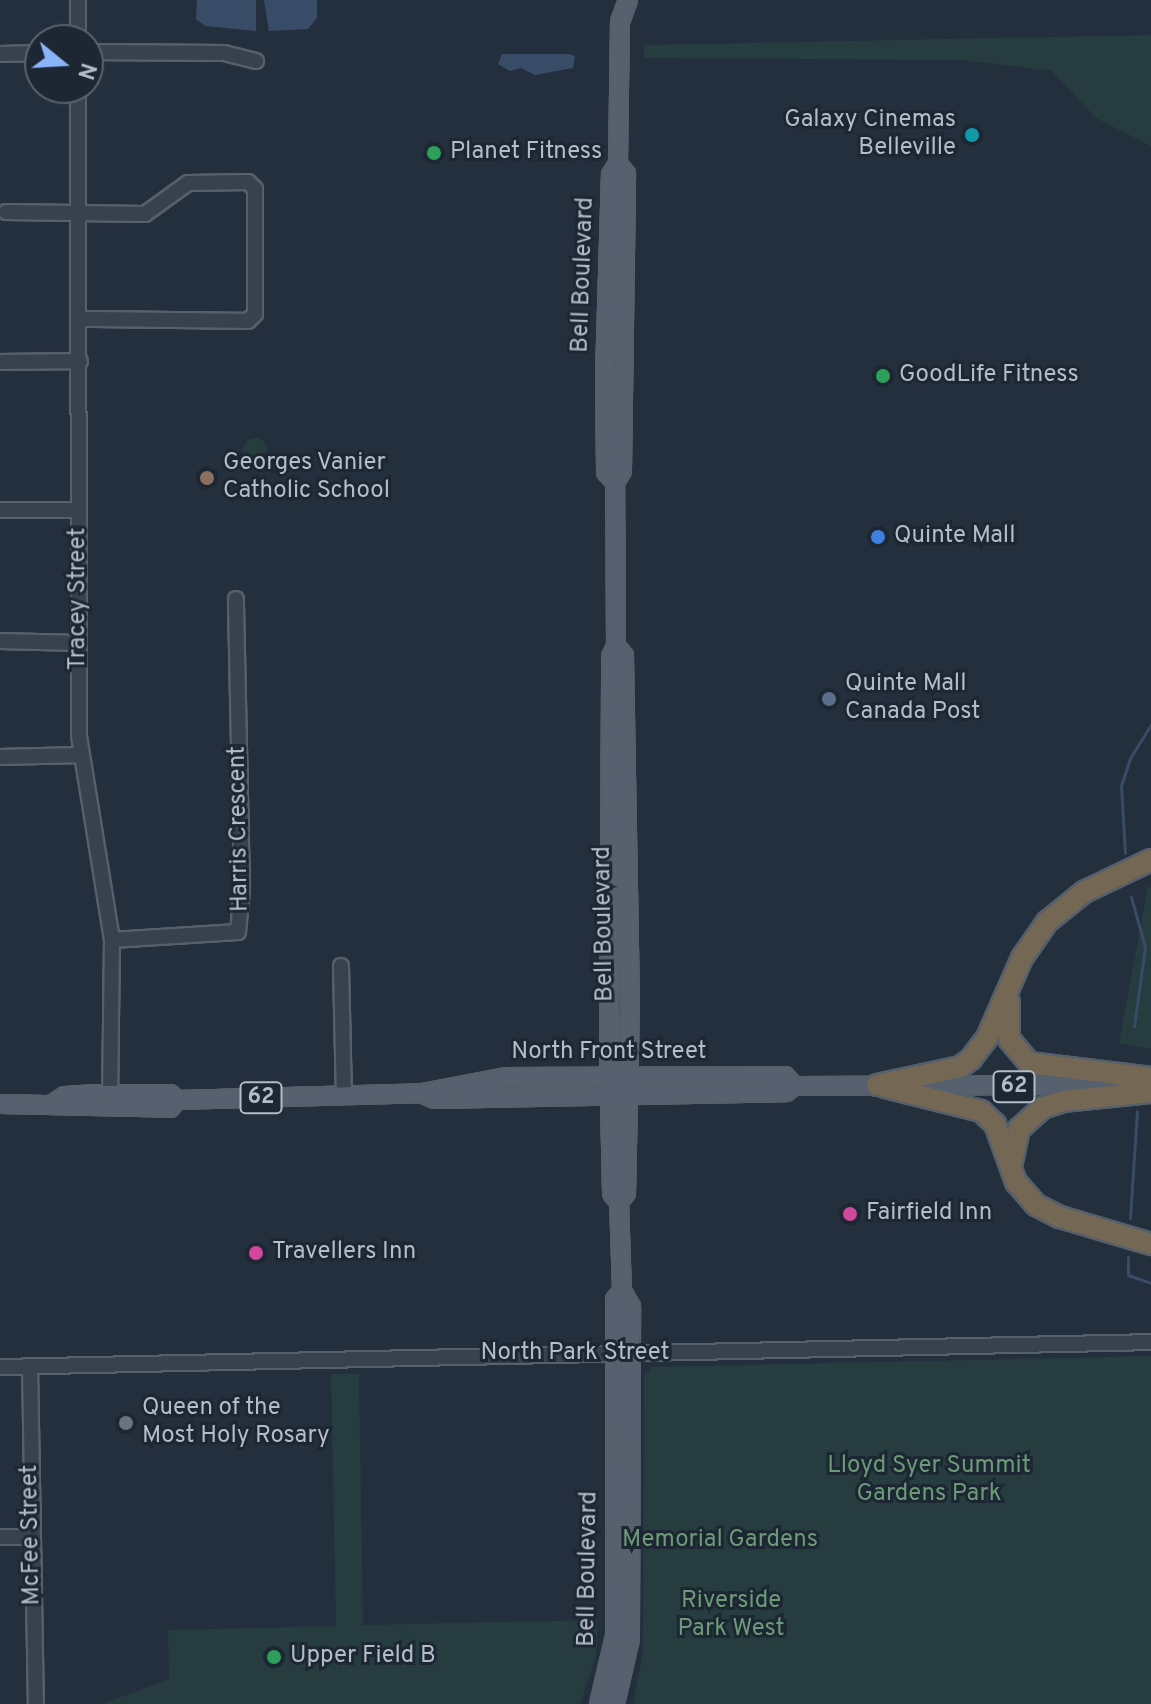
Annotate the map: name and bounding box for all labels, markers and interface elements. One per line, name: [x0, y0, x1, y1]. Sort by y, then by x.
north arrow: [24, 24, 104, 104]
text: N: [70, 59, 101, 83]
place label: Galaxy Cinemas Belleville: [784, 107, 956, 163]
marker: Galaxy Cinemas Belleville: [963, 126, 981, 144]
place label: Planet Fitness: [450, 139, 602, 167]
marker: Planet Fitness: [425, 144, 443, 162]
street label: Bell Boulevard: [567, 197, 601, 353]
place label: GoodLife Fitness: [899, 362, 1079, 390]
marker: GoodLife Fitness: [874, 367, 892, 385]
place label: Georges Vanier Catholic School: [223, 450, 390, 506]
marker: Georges Vanier Catholic School: [198, 469, 216, 487]
place label: Quinte Mall: [894, 523, 1015, 551]
street label: Tracey Street: [65, 528, 93, 670]
marker: Quinte Mall: [869, 528, 887, 546]
place label: Quinte Mall Canada Post: [845, 671, 980, 727]
marker: Quinte Mall Canada Post: [820, 690, 838, 708]
street label: Harris Crescent: [224, 746, 256, 912]
street label: Bell Boulevard: [589, 846, 621, 1002]
street label: North Front Street: [511, 1039, 707, 1067]
road number: 62: [992, 1069, 1036, 1105]
road number: 62: [239, 1080, 283, 1116]
place label: Fairfield Inn: [866, 1200, 992, 1228]
marker: Fairfield Inn: [841, 1205, 859, 1223]
place label: Travellers Inn: [272, 1239, 416, 1267]
marker: Travellers Inn: [247, 1244, 265, 1262]
street label: North Park Street: [481, 1340, 669, 1368]
place label: Queen of the Most Holy Rosary: [142, 1395, 330, 1451]
marker: Queen of the Most Holy Rosary: [117, 1414, 135, 1432]
park label: Lloyd Syer Summit Gardens Park: [827, 1453, 1031, 1509]
street label: McFee Street: [16, 1464, 48, 1606]
street label: Bell Boulevard: [573, 1491, 605, 1647]
park label: Memorial Gardens: [622, 1527, 818, 1555]
park label: Riverside Park West: [677, 1588, 785, 1644]
place label: Upper Field B: [290, 1643, 436, 1671]
marker: Upper Field B: [265, 1648, 283, 1666]

